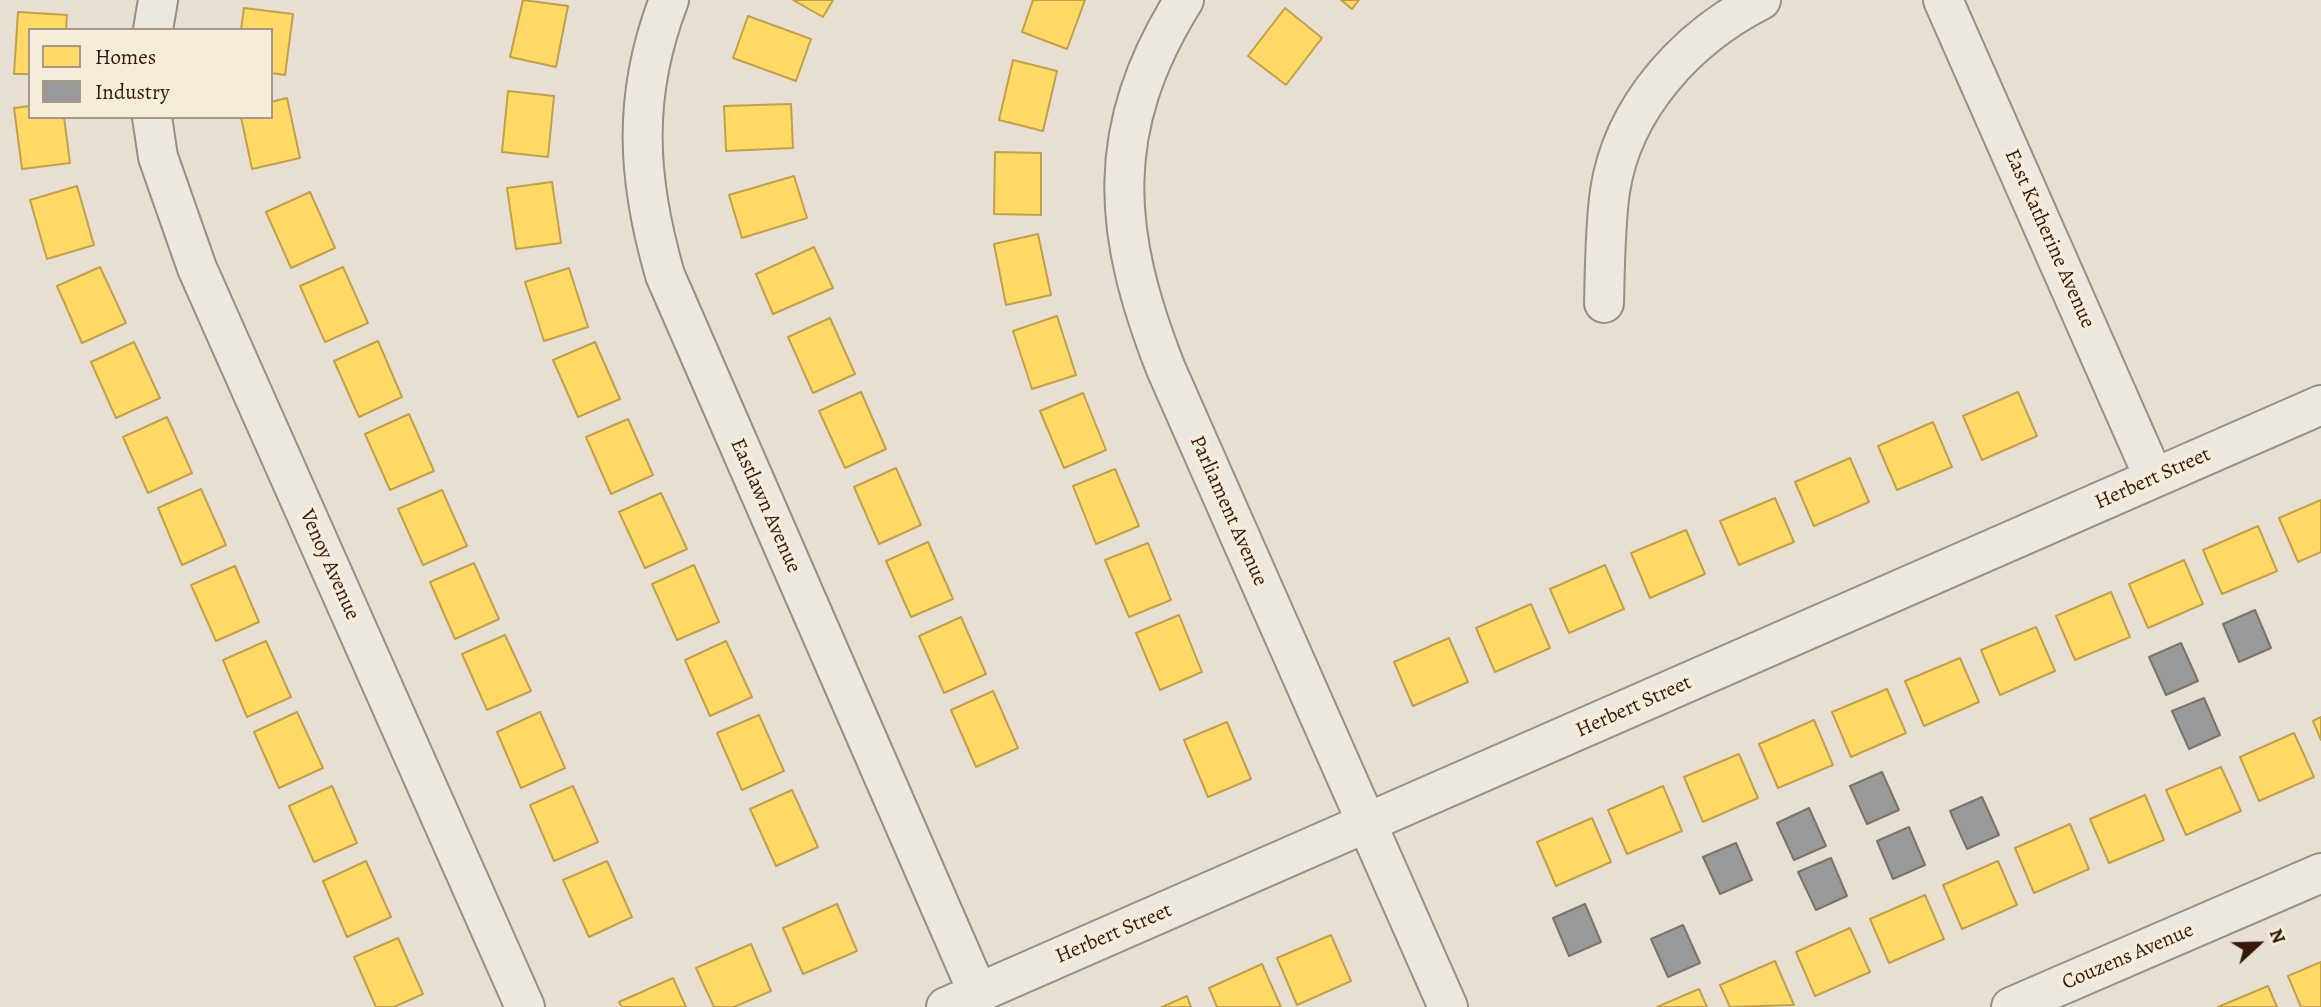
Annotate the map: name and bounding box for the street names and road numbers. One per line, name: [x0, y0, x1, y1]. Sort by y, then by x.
street label: East Katherine Avenue: [1998, 146, 2100, 332]
street label: Parliament Avenue: [1184, 432, 1272, 590]
street label: Eastlawn Avenue: [724, 435, 806, 577]
street label: Herbert Street: [2091, 442, 2215, 516]
street label: Venoy Avenue: [293, 506, 365, 624]
street label: Herbert Street: [1572, 670, 1696, 744]
street label: Herbert Street: [1052, 898, 1176, 970]
street label: Couzens Avenue: [2059, 918, 2197, 996]

